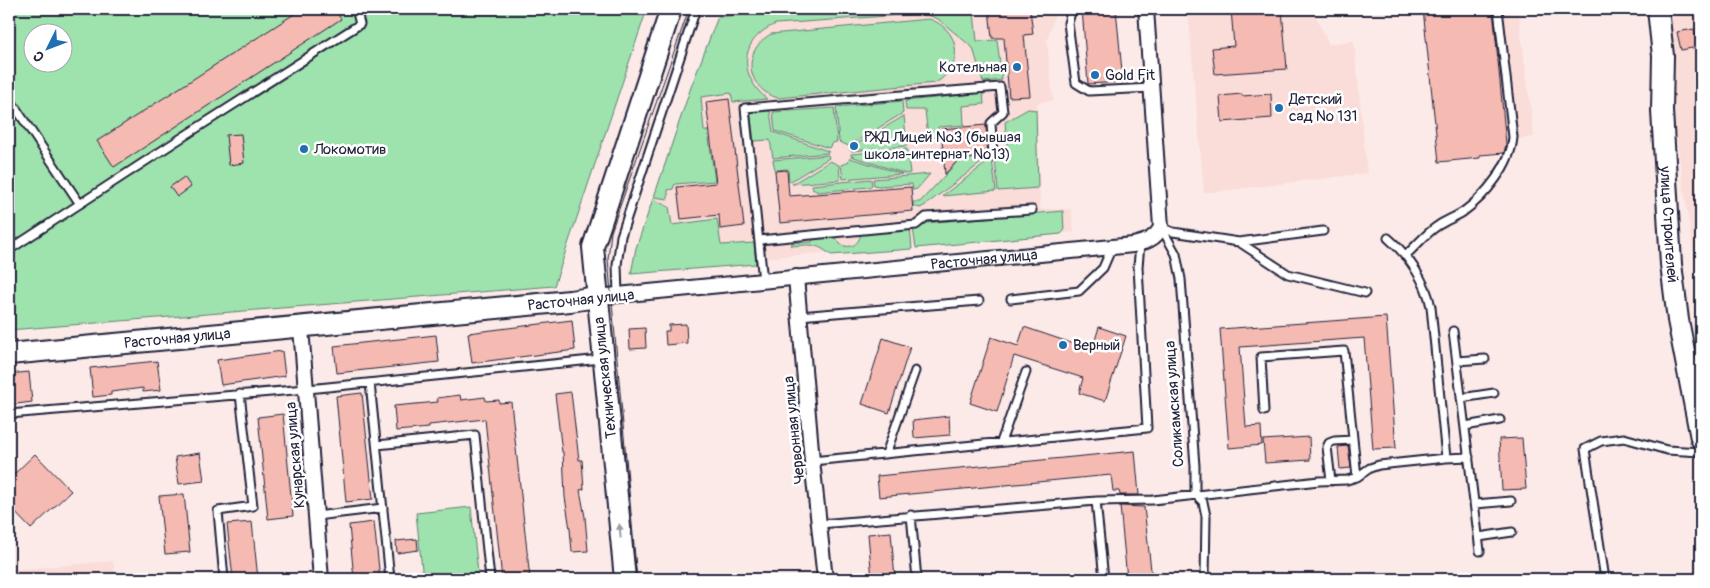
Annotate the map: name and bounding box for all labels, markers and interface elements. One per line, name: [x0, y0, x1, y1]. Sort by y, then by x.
north arrow: [22, 22, 72, 72]
text: С: [29, 47, 48, 65]
place label: Котельная: [939, 58, 1007, 77]
marker: Котельная: [1011, 61, 1023, 73]
place label: Gold Fit: [1105, 66, 1156, 85]
marker: Gold Fit: [1089, 69, 1101, 81]
place label: Детский сад № 131: [1288, 90, 1357, 126]
marker: Детский сад № 131: [1273, 102, 1285, 114]
place label: РЖД Лицей №3 (бывшая школа-интернат №13): [864, 128, 1021, 164]
place label: Локомотив: [313, 140, 386, 159]
marker: РЖД Лицей №3 (бывшая школа-интернат №13): [848, 140, 860, 152]
marker: Локомотив: [298, 143, 310, 155]
street label: улица Строителей: [1655, 165, 1682, 284]
street label: Расточная улица: [930, 245, 1038, 275]
street label: Расточная улица: [527, 285, 635, 316]
street label: Техническая улица: [590, 316, 621, 440]
street label: Расточная улица: [123, 324, 232, 353]
place label: Верный: [1073, 336, 1120, 355]
marker: Верный: [1057, 339, 1069, 351]
street label: Соликамская улица: [1161, 340, 1188, 468]
street label: Червонная улица: [779, 375, 810, 485]
street label: Кунарская улица: [281, 401, 310, 509]
one-way arrow: [616, 522, 624, 538]

